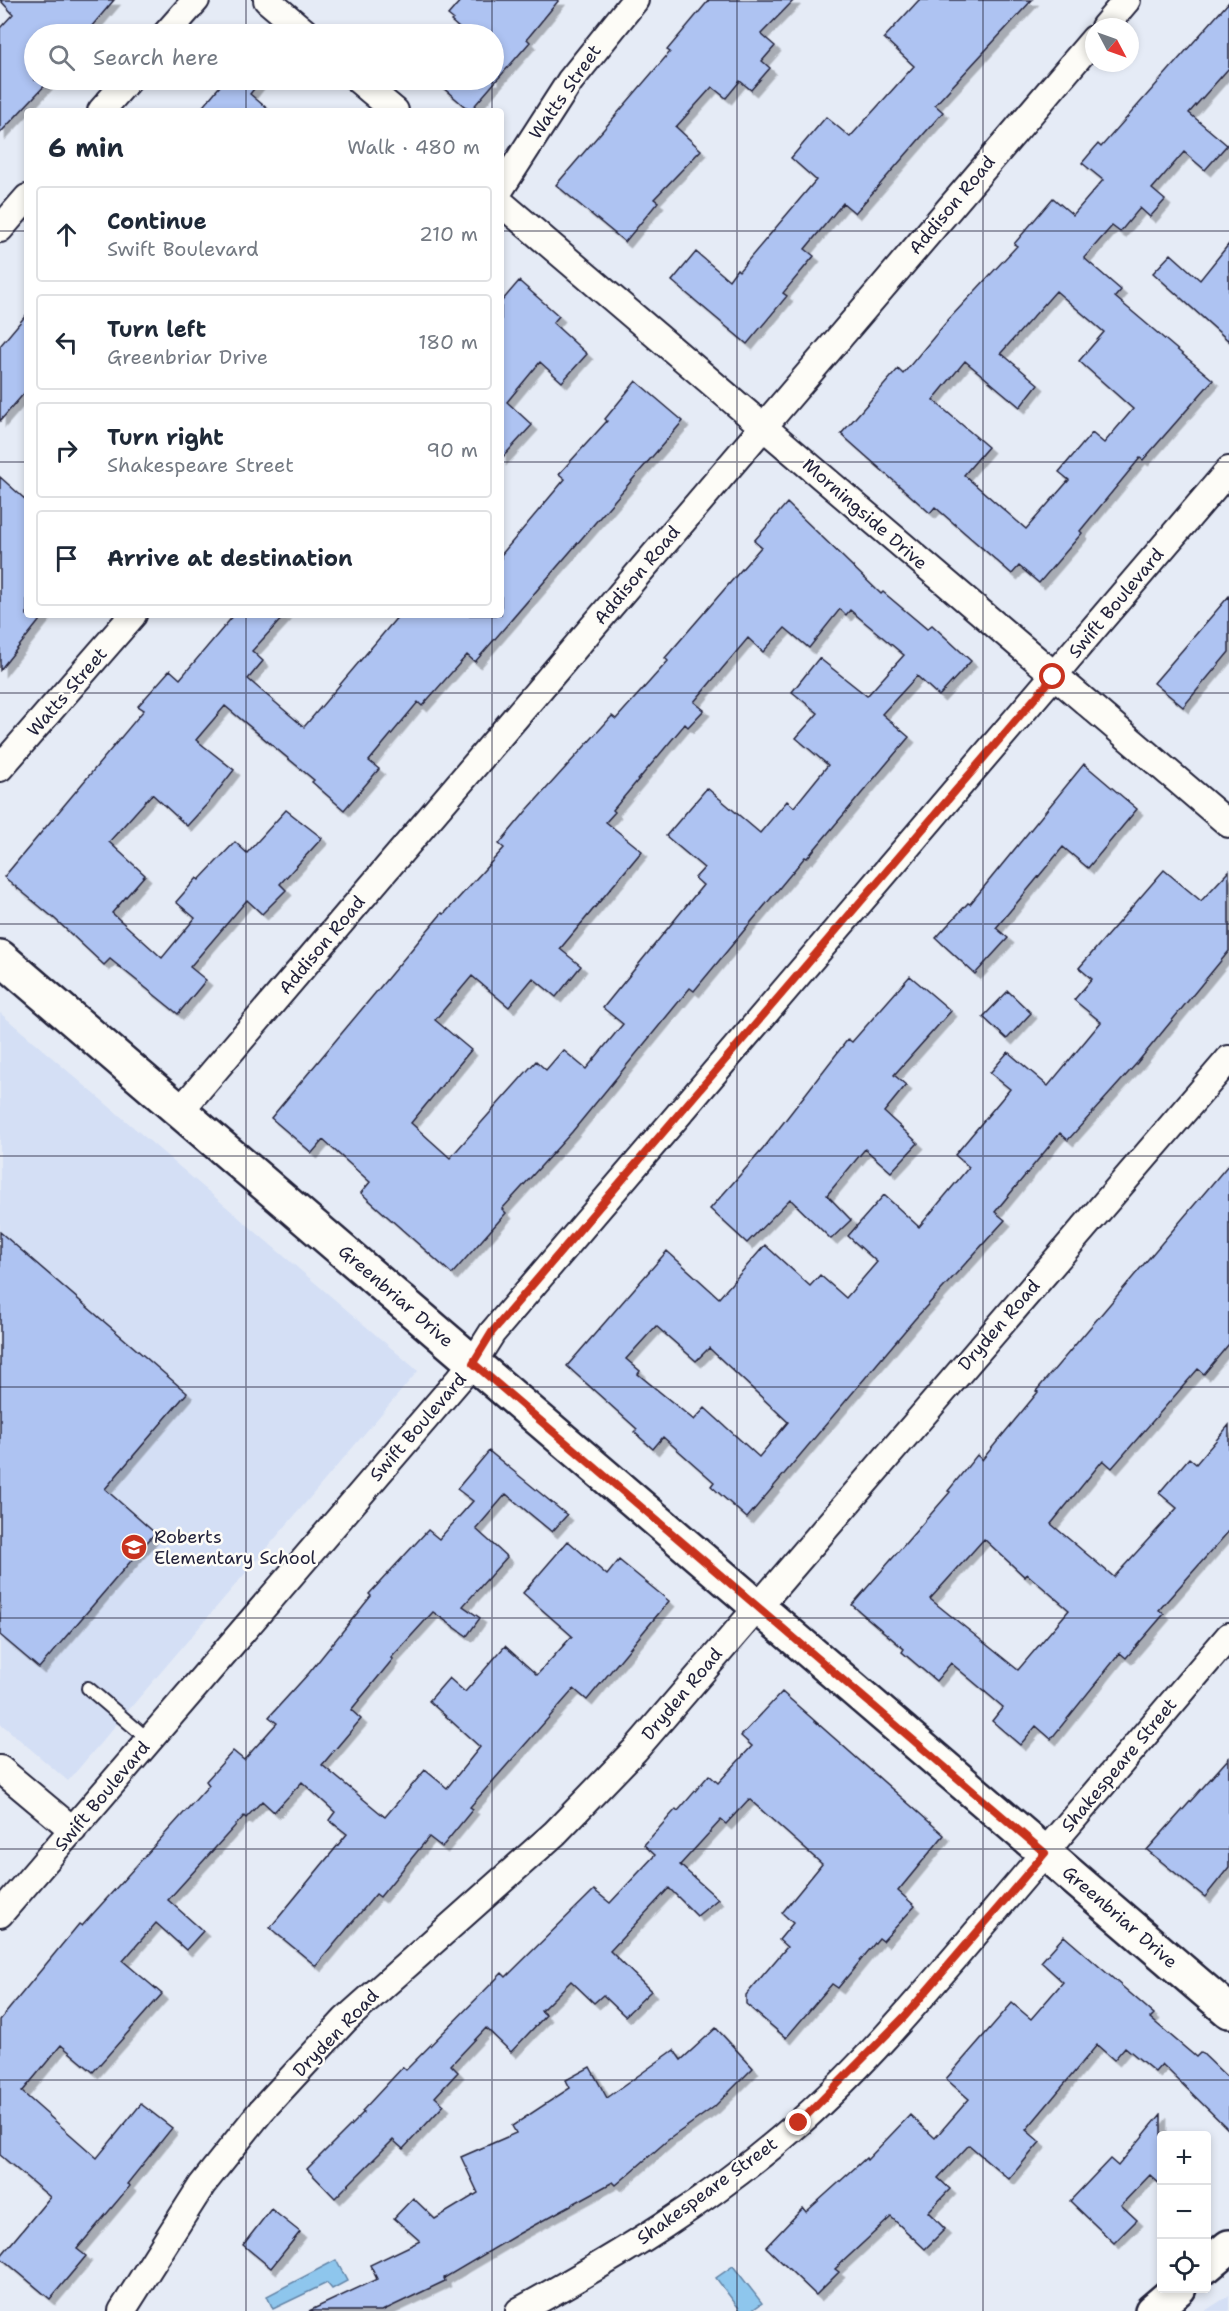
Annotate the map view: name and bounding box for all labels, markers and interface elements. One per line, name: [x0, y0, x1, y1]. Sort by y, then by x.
north arrow: [1085, 18, 1139, 72]
search box: [24, 24, 504, 90]
street label: Watts Street: [523, 40, 607, 144]
icon: search: [45, 41, 78, 74]
text: Search here: [93, 43, 219, 72]
text: 6 min: [48, 130, 124, 165]
text: Walk · 480 m: [347, 134, 480, 160]
street label: Addison Road: [903, 150, 1001, 260]
text: Continue: [107, 207, 207, 236]
icon: ahead: [50, 218, 83, 251]
text: 210 m: [419, 221, 478, 247]
text: Swift Boulevard: [107, 236, 259, 262]
text: Turn left: [107, 315, 206, 344]
icon: left: [50, 326, 83, 359]
text: 180 m: [418, 329, 478, 355]
text: Greenbriar Drive: [107, 344, 268, 370]
text: Turn right: [107, 423, 224, 452]
icon: right: [50, 434, 83, 467]
text: 90 m: [426, 437, 478, 463]
text: Shakespeare Street: [107, 452, 294, 478]
street label: Morningside Drive: [797, 453, 933, 575]
street label: Addison Road: [588, 520, 686, 630]
icon: arrive: [50, 542, 83, 575]
street label: Swift Boulevard: [1063, 543, 1169, 663]
text: Arrive at destination: [107, 544, 353, 573]
street label: Watts Street: [22, 642, 112, 742]
route start: [1039, 663, 1065, 689]
street label: Addison Road: [273, 890, 371, 1000]
street label: Greenbriar Drive: [333, 1239, 459, 1353]
street label: Dryden Road: [953, 1274, 1045, 1376]
street label: Swift Boulevard: [364, 1368, 472, 1486]
place label: Roberts Elementary School: [154, 1525, 317, 1570]
school or university icon: Roberts Elementary School: [119, 1532, 149, 1562]
street label: Dryden Road: [636, 1643, 728, 1745]
street label: Shakespeare Street: [1056, 1693, 1182, 1837]
street label: Swift Boulevard: [49, 1736, 155, 1856]
street label: Greenbriar Drive: [1057, 1860, 1183, 1974]
street label: Dryden Road: [288, 1984, 384, 2082]
route end: [785, 2109, 811, 2135]
map controls: [1157, 2131, 1211, 2293]
button: +: [1157, 2131, 1211, 2185]
street label: Shakespeare Street: [632, 2132, 782, 2250]
button: −: [1157, 2185, 1211, 2239]
button: locate: [1157, 2239, 1211, 2293]

